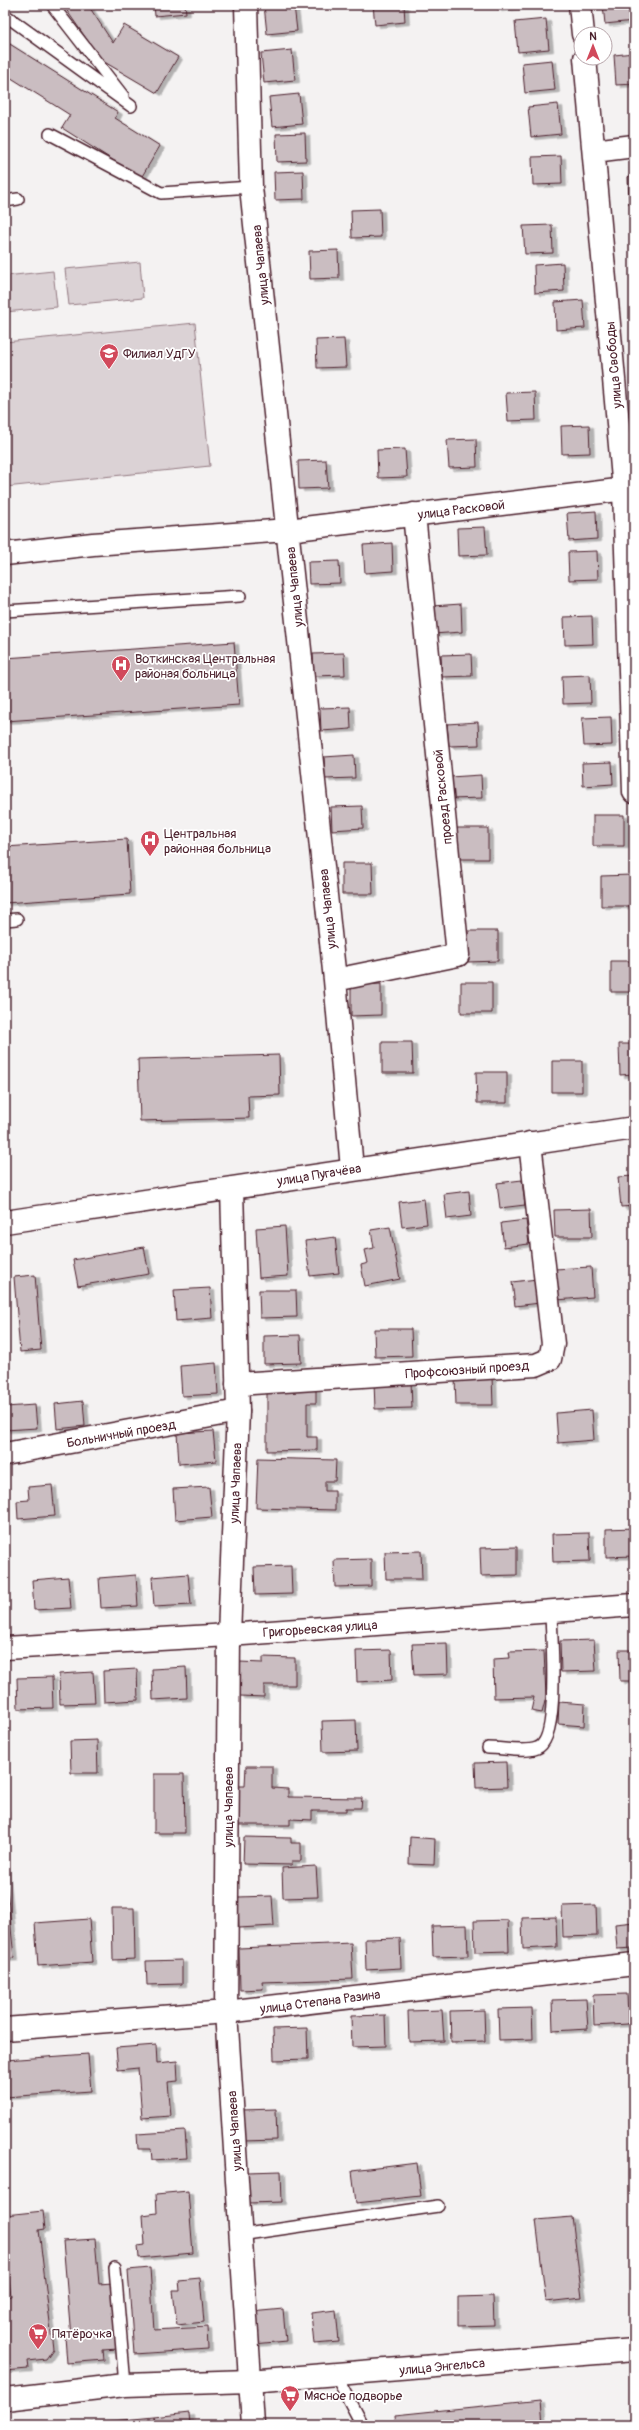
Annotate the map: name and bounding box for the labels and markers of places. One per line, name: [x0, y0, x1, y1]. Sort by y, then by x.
school or university icon: Филиал УдГУ: [98, 342, 120, 370]
place label: Филиал УдГУ: [123, 346, 196, 362]
place label: Воткинская Центральная районая больница: [135, 651, 275, 682]
hospital icon: Воткинская Центральная районая больница: [110, 654, 132, 682]
place label: Центральная районная больница: [164, 826, 271, 857]
hospital icon: Центральная районная больница: [139, 829, 161, 857]
supermarket icon: Пятёрочка: [27, 2322, 49, 2350]
place label: Пятёрочка: [52, 2326, 112, 2342]
supermarket icon: Мясное подворье: [279, 2384, 301, 2412]
place label: Мясное подворье: [304, 2388, 403, 2404]

